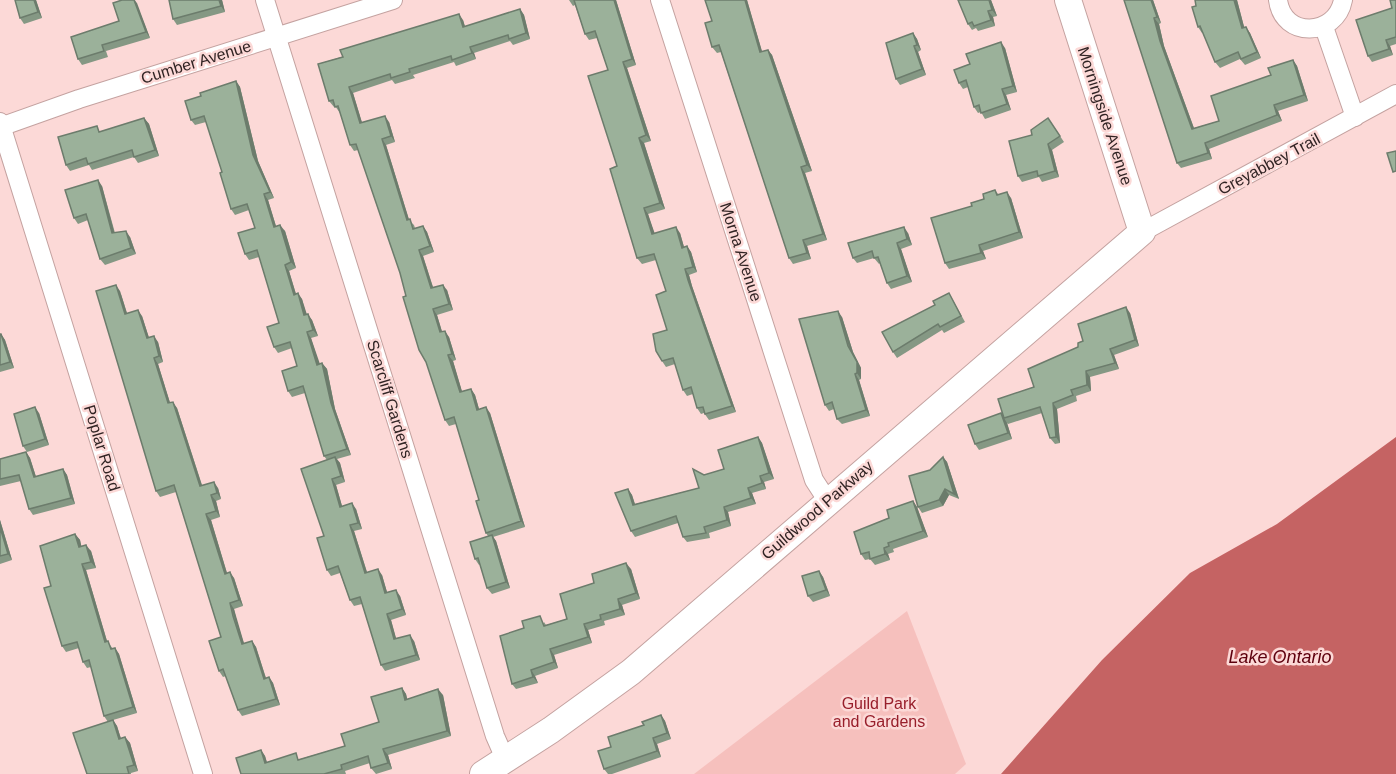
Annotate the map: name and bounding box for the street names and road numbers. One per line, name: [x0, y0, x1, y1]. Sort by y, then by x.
street label: Cumber Avenue: [139, 37, 253, 87]
street label: Morningside Avenue: [1075, 45, 1135, 188]
street label: Greyabbey Trail: [1215, 130, 1323, 198]
street label: Morna Avenue: [717, 200, 765, 304]
street label: Scarcliff Gardens: [364, 338, 416, 460]
street label: Poplar Road: [81, 403, 123, 493]
street label: Guildwood Parkway: [758, 457, 876, 563]

